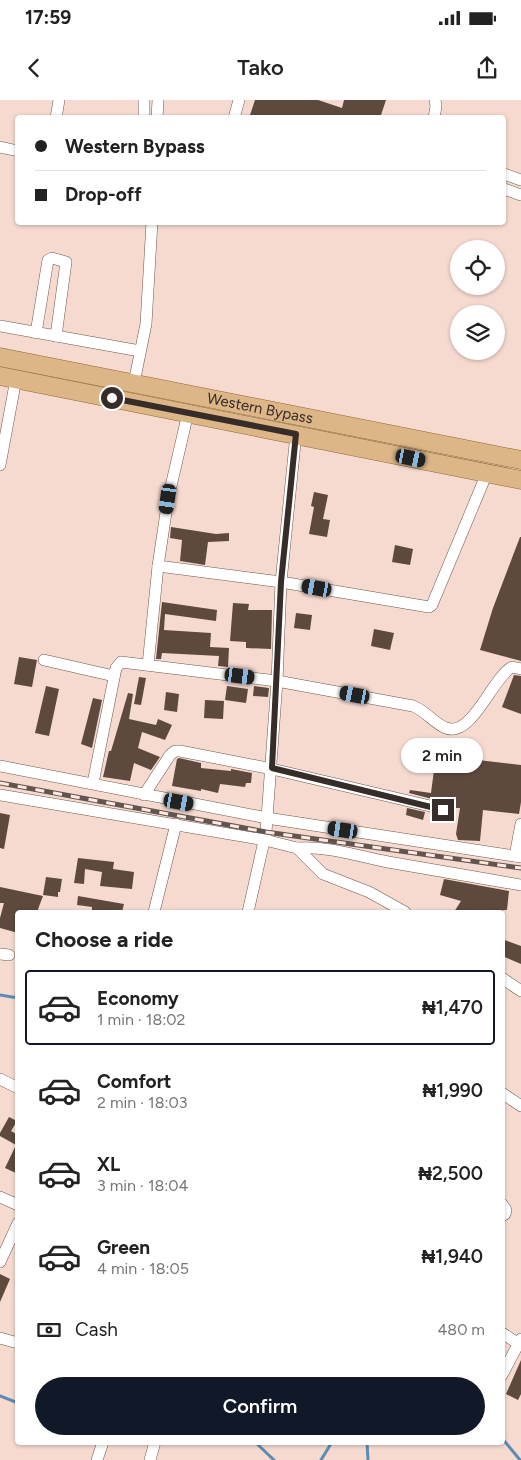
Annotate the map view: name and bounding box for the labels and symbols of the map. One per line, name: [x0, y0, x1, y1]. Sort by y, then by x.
route start: [101, 387, 123, 409]
street label: Western Bypass: [205, 389, 314, 428]
car: [394, 448, 427, 468]
car: [158, 483, 177, 515]
car: [300, 578, 333, 598]
car: [224, 667, 255, 685]
car: [338, 685, 371, 705]
callout: 2 min: [402, 738, 484, 772]
car: [162, 792, 195, 812]
route end: [432, 799, 454, 821]
car: [327, 820, 358, 840]

